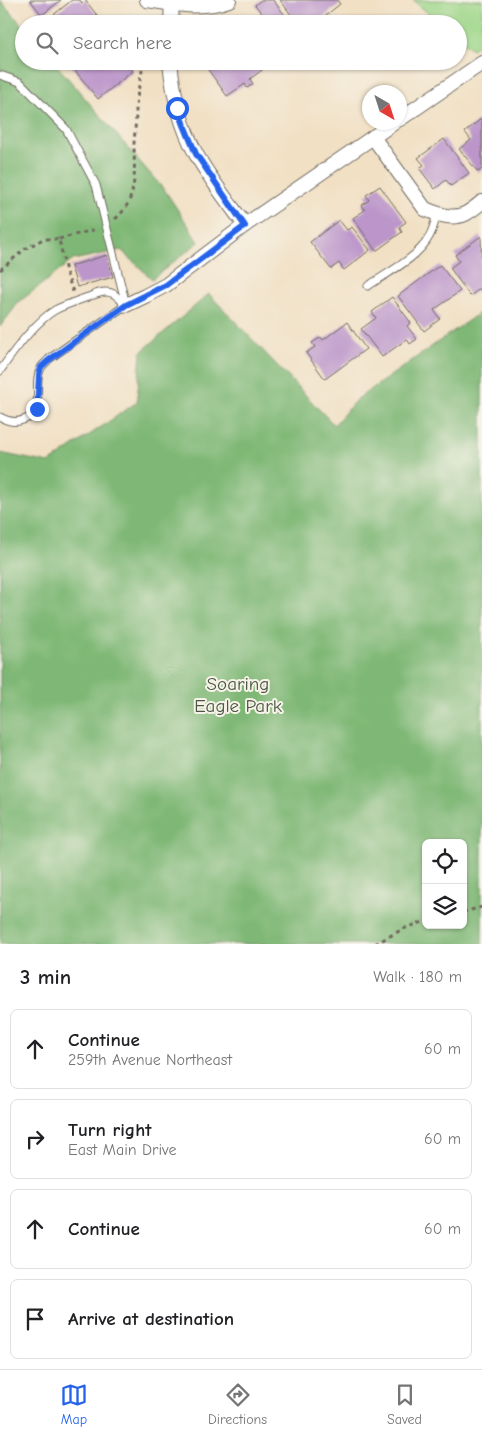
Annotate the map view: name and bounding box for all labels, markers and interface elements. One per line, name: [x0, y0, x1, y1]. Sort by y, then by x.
search box: [15, 15, 467, 70]
icon: search: [33, 29, 61, 57]
text: Search here: [73, 32, 172, 54]
north arrow: [362, 85, 407, 130]
route start: [166, 97, 189, 120]
route end: [26, 398, 49, 421]
park label: Soaring Eagle Park: [194, 673, 283, 717]
map controls: [422, 839, 467, 929]
button: locate: [422, 839, 467, 884]
button: layers: [422, 884, 467, 929]
text: 3 min: [20, 965, 71, 989]
text: Walk · 180 m: [373, 968, 462, 986]
text: Continue: [68, 1029, 140, 1051]
icon: ahead: [21, 1035, 49, 1063]
text: 60 m: [424, 1040, 461, 1058]
text: 259th Avenue Northeast: [68, 1051, 232, 1069]
text: Turn right: [68, 1119, 152, 1141]
icon: right: [21, 1125, 49, 1153]
text: 60 m: [424, 1130, 461, 1148]
text: East Main Drive: [68, 1141, 176, 1159]
icon: ahead: [21, 1215, 49, 1243]
text: Continue: [68, 1218, 140, 1240]
text: 60 m: [424, 1220, 461, 1238]
icon: arrive: [21, 1305, 49, 1333]
text: Arrive at destination: [68, 1308, 234, 1330]
tab: Map: [60, 1381, 88, 1428]
tab: Directions: [208, 1381, 267, 1428]
tab: Saved: [387, 1381, 422, 1428]

